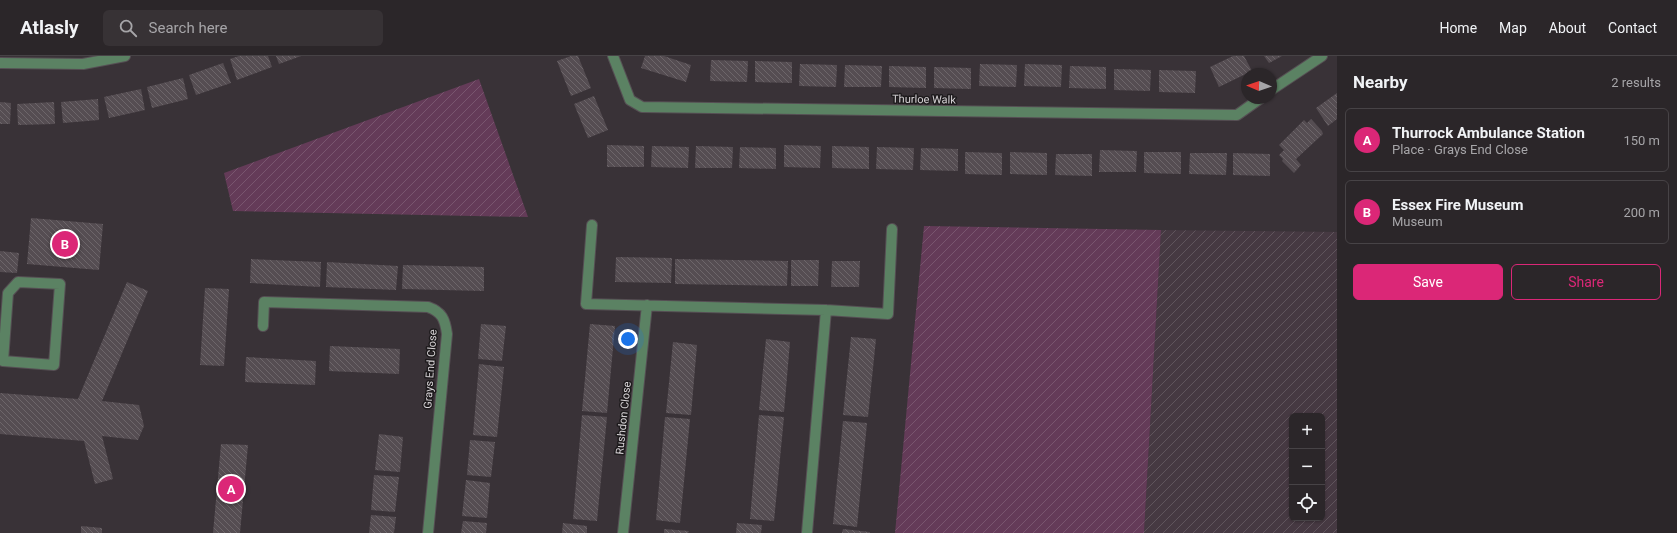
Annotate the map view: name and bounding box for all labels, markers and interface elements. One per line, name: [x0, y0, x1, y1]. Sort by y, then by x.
search box: [103, 10, 383, 46]
text: Atlasly: [20, 16, 79, 39]
icon: search: [117, 17, 139, 39]
text: Search here: [149, 19, 228, 37]
text: Home: [1439, 20, 1477, 36]
text: Map: [1499, 20, 1527, 36]
text: About: [1549, 20, 1586, 36]
text: Contact: [1608, 20, 1657, 36]
north arrow: [1241, 68, 1277, 104]
text: Nearby: [1353, 72, 1408, 92]
text: 2 results: [1611, 75, 1661, 90]
street label: Thurloe Walk: [892, 92, 956, 107]
text: Thurrock Ambulance Station: [1392, 124, 1585, 142]
text: A: [1363, 133, 1371, 148]
text: 150 m: [1623, 133, 1660, 148]
text: Place · Grays End Close: [1392, 142, 1528, 157]
text: Essex Fire Museum: [1392, 196, 1523, 214]
text: B: [1363, 205, 1371, 220]
text: 200 m: [1623, 205, 1660, 220]
text: Museum: [1392, 214, 1443, 229]
pin: B: [52, 229, 78, 259]
button: Save: [1353, 264, 1503, 300]
button: Share: [1511, 264, 1661, 300]
street label: Grays End Close: [421, 329, 440, 409]
your location: [618, 329, 638, 349]
street label: Rushdon Close: [613, 381, 634, 455]
map controls: [1289, 413, 1325, 521]
button: +: [1289, 413, 1325, 449]
button: −: [1289, 449, 1325, 485]
pin: A: [218, 474, 244, 504]
button: locate: [1289, 485, 1325, 521]

